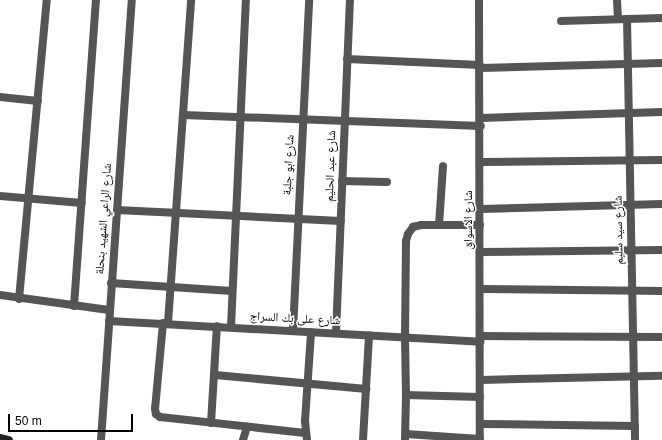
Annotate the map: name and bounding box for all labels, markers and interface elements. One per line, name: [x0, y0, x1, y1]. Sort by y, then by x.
street label: شارع عبد الحليم: [323, 130, 339, 202]
street label: شارع ابو جلبة: [280, 134, 298, 196]
street label: شارع الراعي الشهيد بنحلة: [93, 163, 115, 275]
street label: شارع الاسواق: [462, 190, 476, 250]
street label: شارع سيد سليم: [611, 195, 627, 265]
street label: شارع على بك السراج: [249, 309, 341, 329]
scale bar: [10, 406, 135, 432]
text: 50 m: [15, 414, 42, 428]

